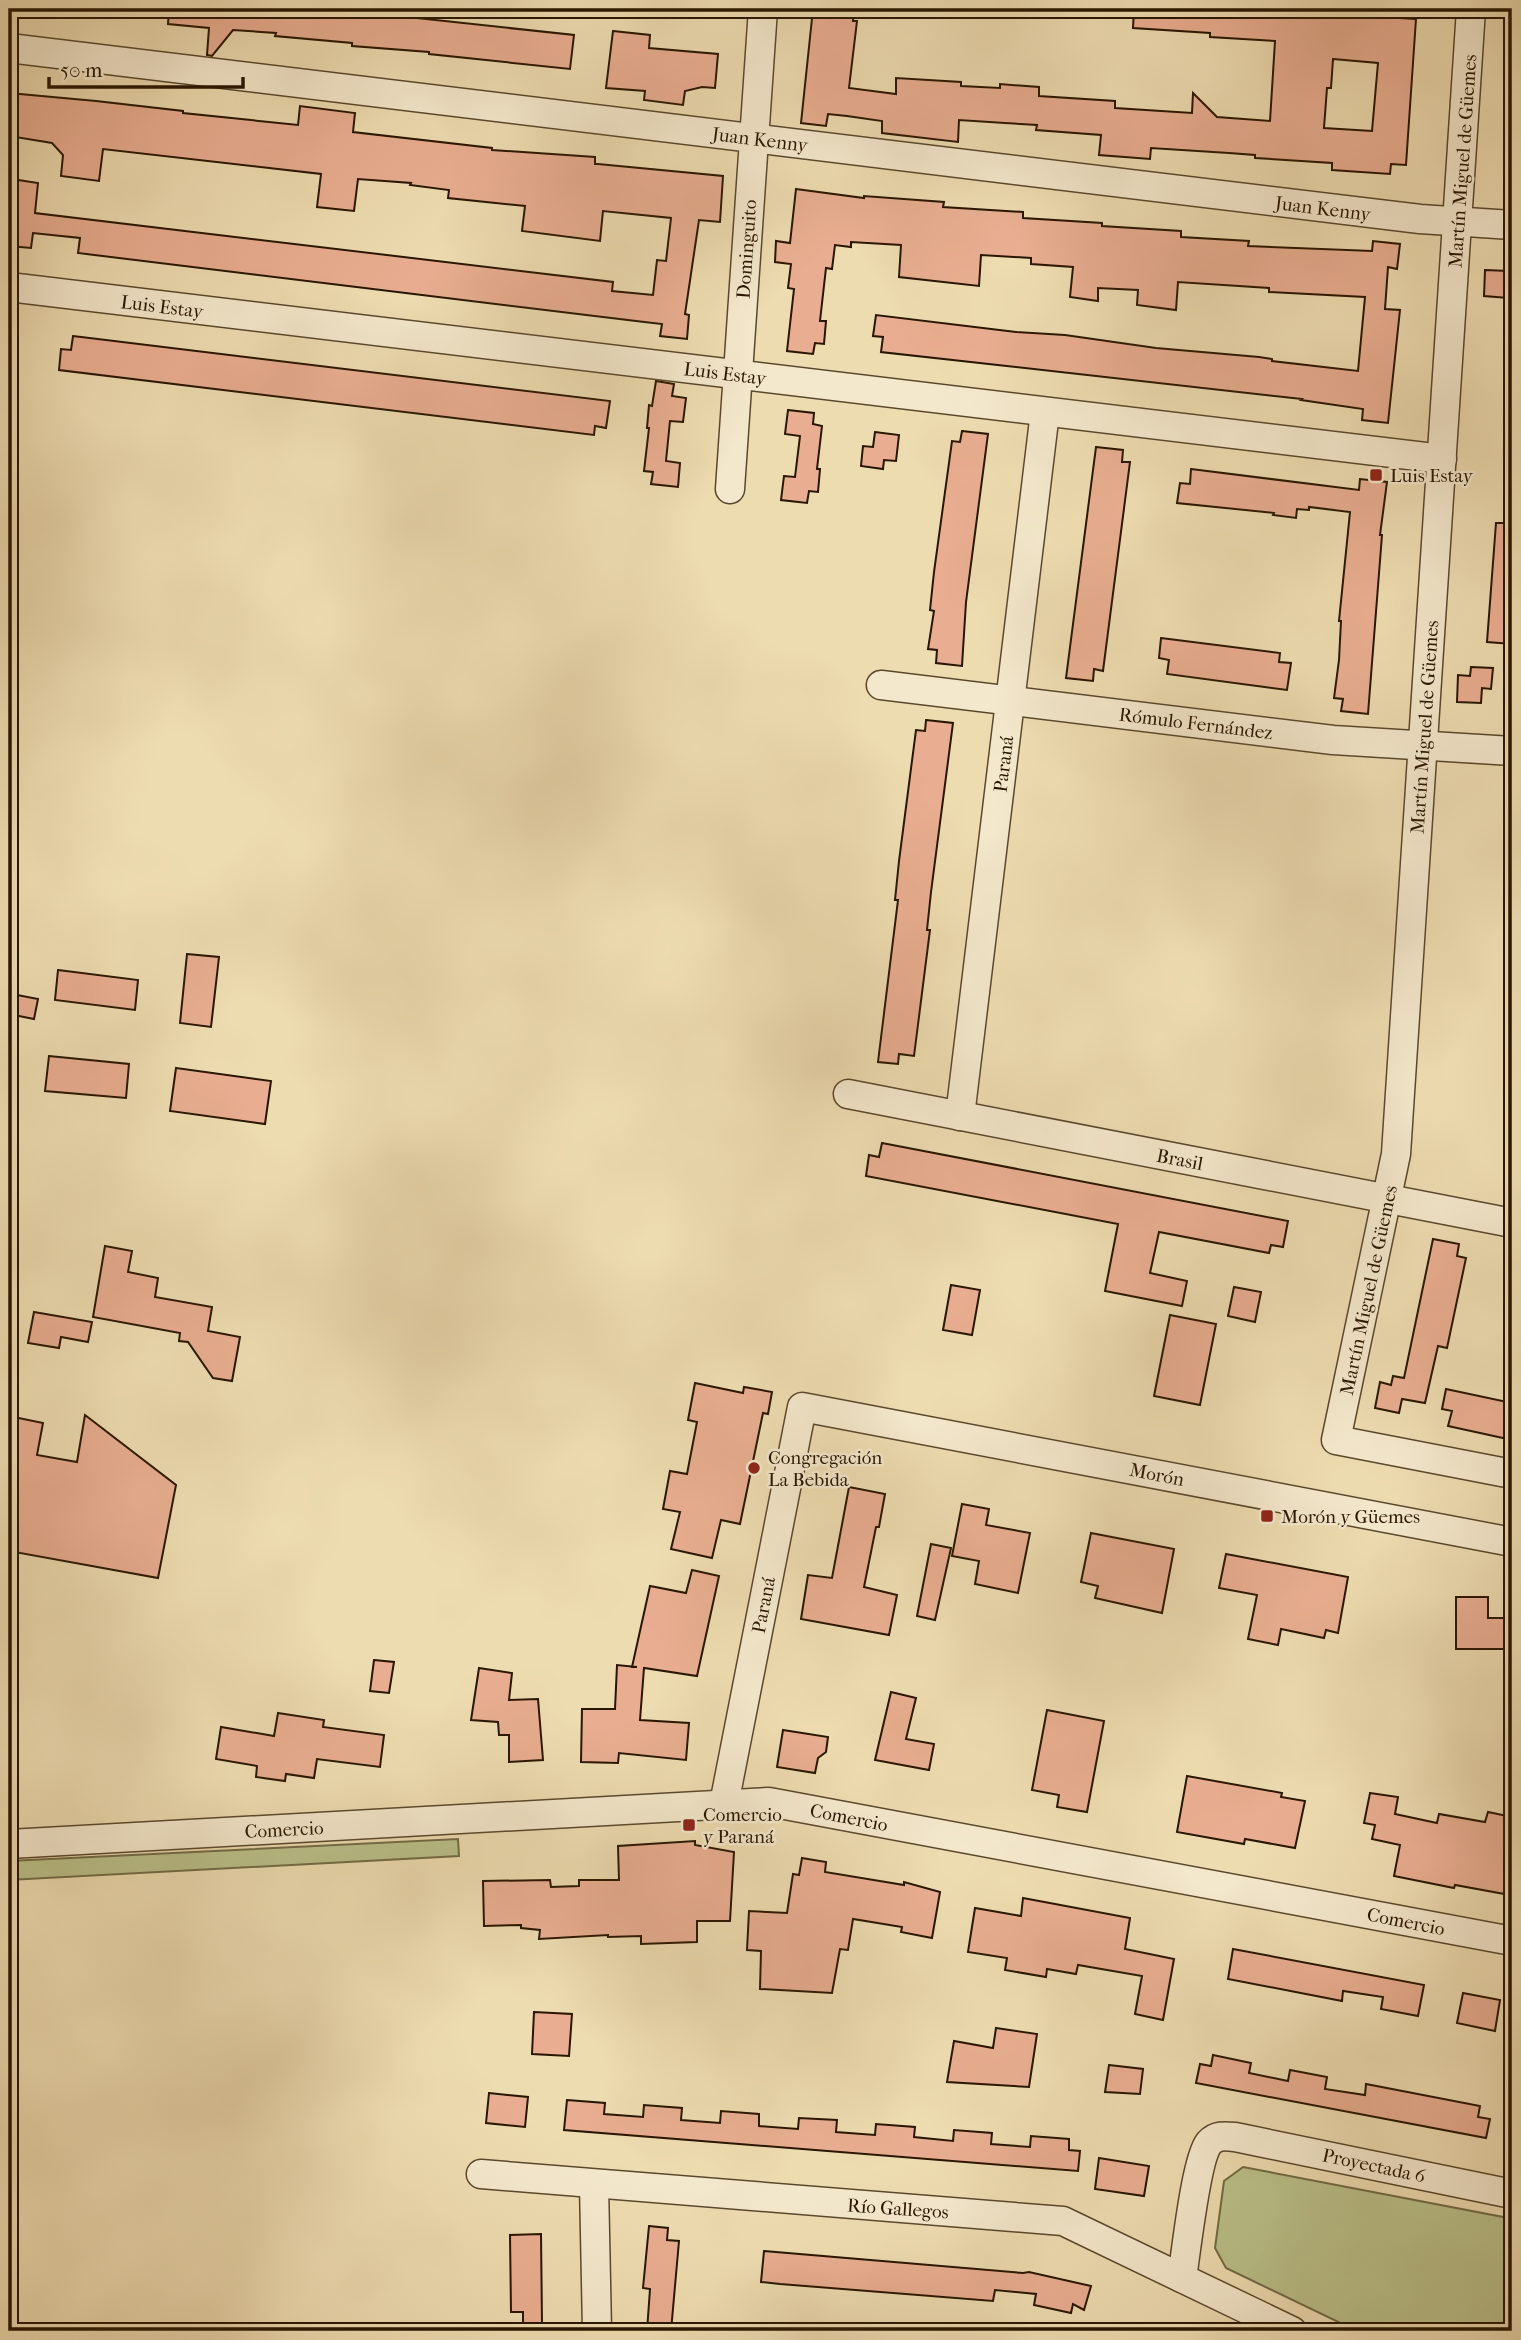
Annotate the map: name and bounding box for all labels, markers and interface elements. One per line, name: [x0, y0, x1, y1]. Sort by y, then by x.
scale bar: [49, 46, 243, 90]
street label: Martín Miguel de Güemes: [1445, 54, 1481, 269]
text: 50 m: [60, 58, 103, 82]
street label: Juan Kenny: [709, 123, 810, 157]
street label: Juan Kenny: [1272, 192, 1373, 226]
street label: Dominguito: [733, 198, 761, 300]
street label: Luis Estay: [119, 291, 205, 323]
street label: Luis Estay: [682, 358, 768, 390]
place label: Luis Estay: [1390, 465, 1474, 487]
marker: Luis Estay: [1368, 467, 1384, 483]
street label: Martín Miguel de Güemes: [1407, 620, 1443, 835]
street label: Rómulo Fernández: [1118, 704, 1274, 744]
street label: Paraná: [990, 734, 1018, 794]
street label: Brasil: [1155, 1145, 1205, 1175]
street label: Martín Miguel de Güemes: [1336, 1183, 1402, 1397]
place label: Congregación La Bebida: [768, 1447, 882, 1491]
street label: Morón: [1128, 1459, 1186, 1491]
marker: Congregación La Bebida: [746, 1460, 762, 1476]
place label: Morón y Güemes: [1281, 1506, 1420, 1528]
marker: Morón y Güemes: [1259, 1508, 1275, 1524]
street label: Paraná: [748, 1575, 780, 1635]
street label: Comercio: [808, 1800, 890, 1836]
place label: Comercio y Paraná: [703, 1804, 782, 1848]
street label: Comercio: [244, 1817, 324, 1843]
marker: Comercio y Paraná: [681, 1817, 697, 1833]
street label: Comercio: [1365, 1904, 1447, 1940]
street label: Proyectada 6: [1320, 2144, 1428, 2188]
street label: Río Gallegos: [846, 2194, 949, 2224]

